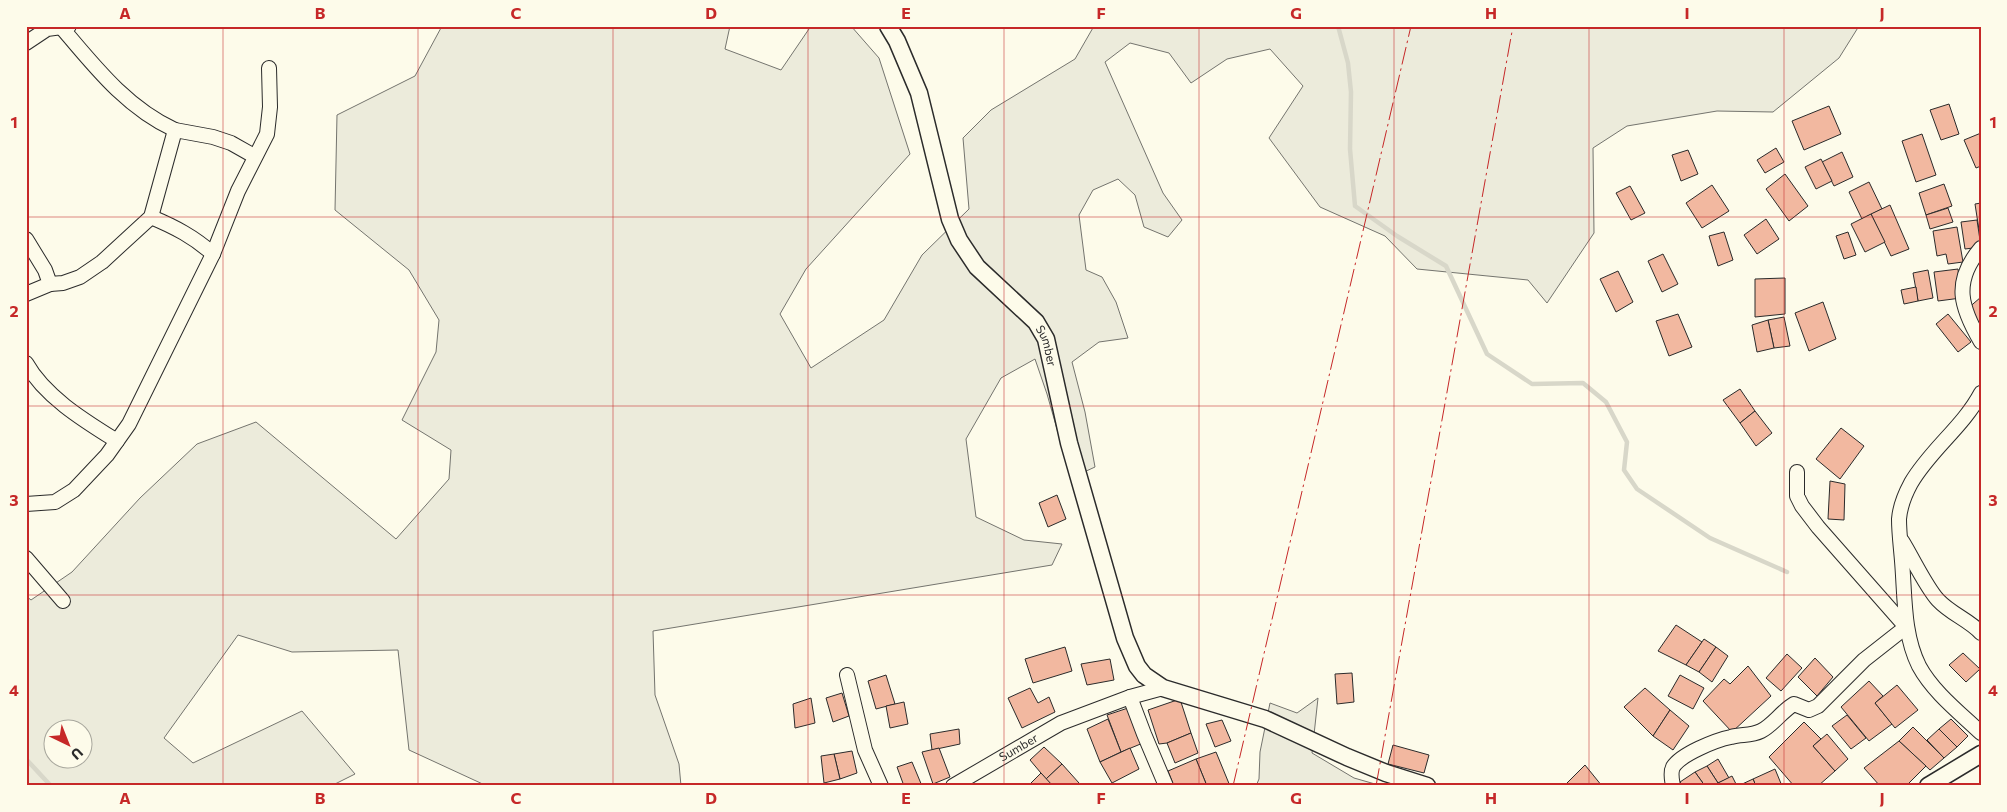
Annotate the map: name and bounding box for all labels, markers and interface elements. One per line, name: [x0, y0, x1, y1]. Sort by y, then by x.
text: A: [119, 3, 131, 22]
text: B: [315, 3, 326, 22]
text: C: [511, 3, 522, 22]
text: D: [705, 3, 717, 22]
text: E: [901, 3, 911, 22]
text: F: [1096, 3, 1106, 22]
text: G: [1290, 3, 1302, 22]
text: H: [1485, 3, 1497, 22]
text: I: [1684, 3, 1690, 22]
text: J: [1879, 3, 1885, 22]
text: 1: [10, 112, 18, 131]
text: 1: [1989, 112, 1997, 131]
text: 2: [9, 301, 19, 320]
text: 2: [1988, 301, 1998, 320]
street label: Sumber: [1033, 322, 1060, 368]
text: 3: [9, 490, 19, 509]
text: 3: [1988, 490, 1998, 509]
text: 4: [9, 680, 19, 699]
text: 4: [1988, 680, 1998, 699]
north arrow: [42, 720, 92, 770]
street label: Sumber: [996, 730, 1040, 764]
text: U: [68, 744, 87, 764]
text: A: [119, 788, 131, 807]
text: B: [315, 788, 326, 807]
text: C: [511, 788, 522, 807]
text: D: [705, 788, 717, 807]
text: E: [901, 788, 911, 807]
text: F: [1096, 788, 1106, 807]
text: G: [1290, 788, 1302, 807]
text: H: [1485, 788, 1497, 807]
text: I: [1684, 788, 1690, 807]
text: J: [1879, 788, 1885, 807]

